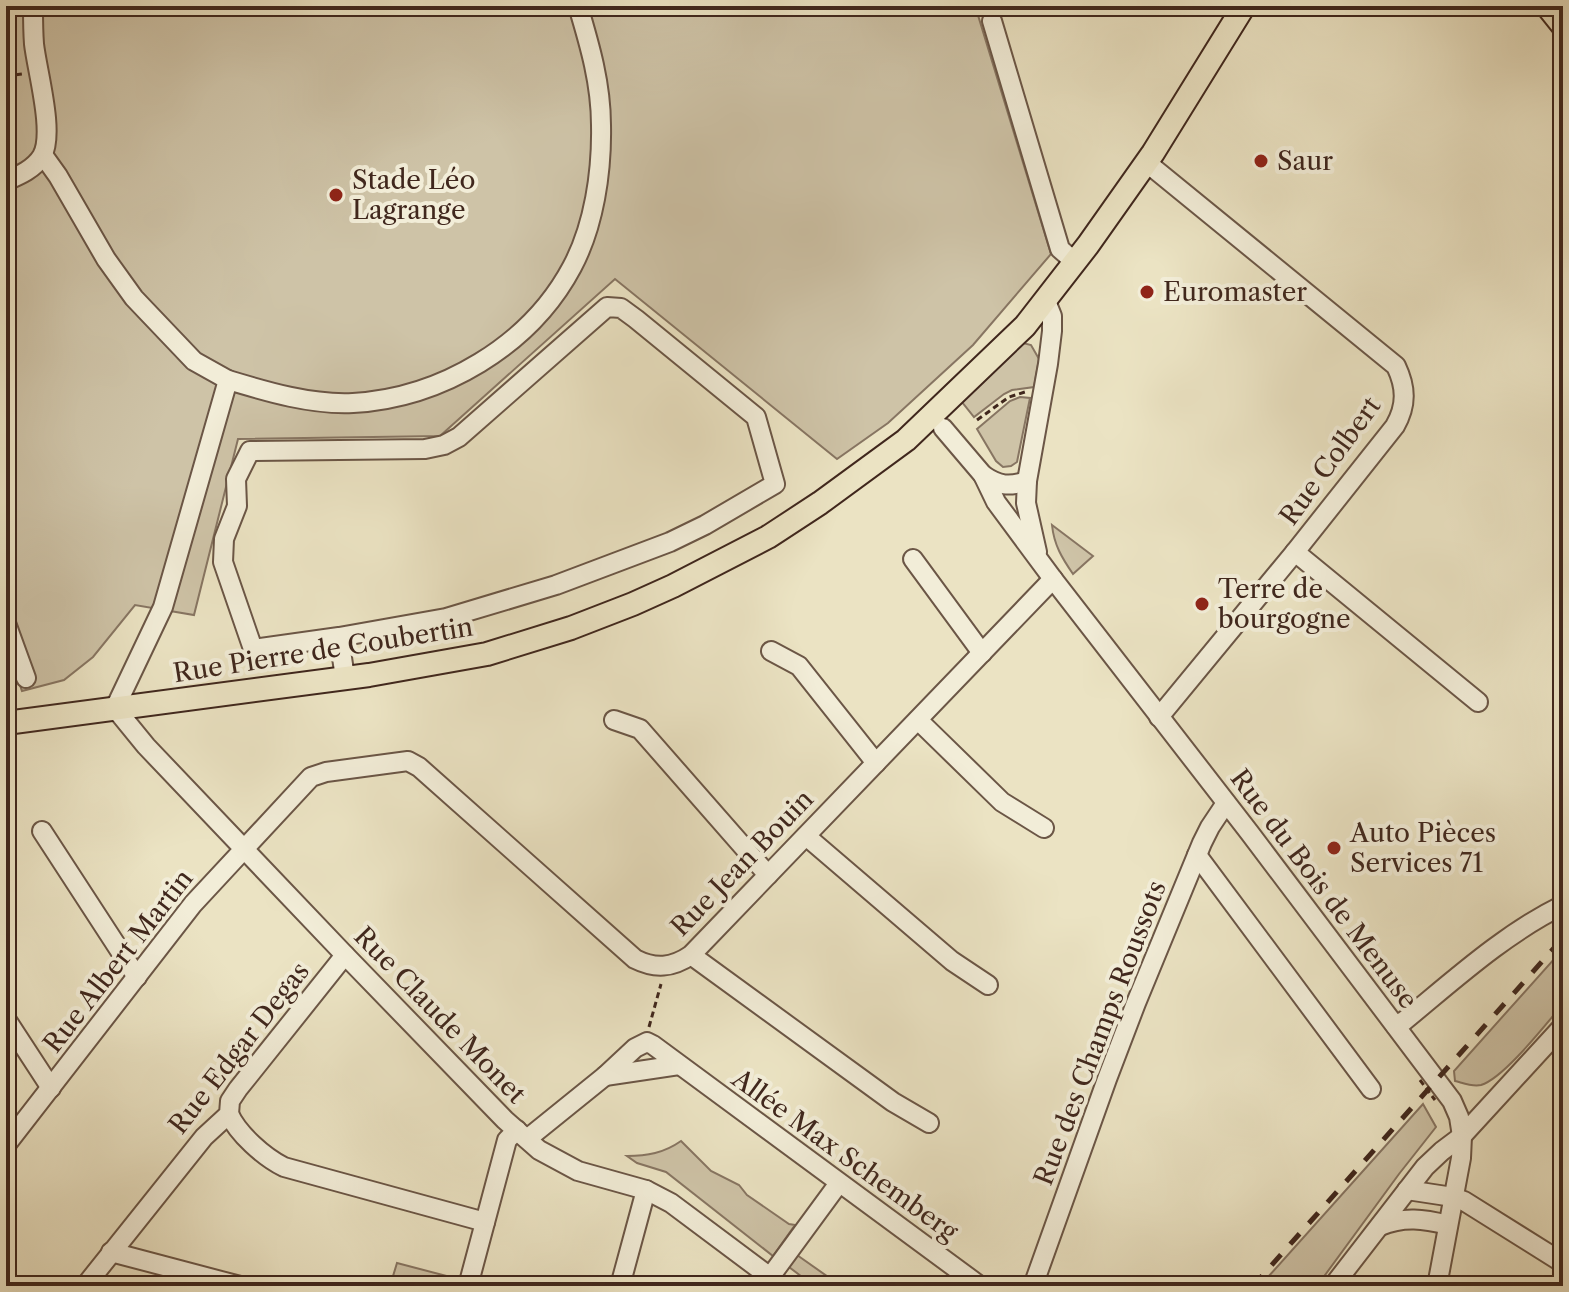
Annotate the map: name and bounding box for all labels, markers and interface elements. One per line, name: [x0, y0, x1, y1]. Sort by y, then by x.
place label: Saur: [1277, 145, 1333, 177]
marker: Saur: [1252, 152, 1270, 170]
place label: Stade Léo Lagrange: [352, 164, 475, 226]
marker: Stade Léo Lagrange: [327, 186, 345, 204]
place label: Euromaster: [1163, 276, 1307, 308]
marker: Euromaster: [1138, 283, 1156, 301]
street label: Rue Colbert: [1273, 390, 1388, 531]
place label: Terre de bourgogne: [1218, 573, 1351, 635]
marker: Terre de bourgogne: [1193, 595, 1211, 613]
street label: Rue Pierre de Coubertin: [171, 610, 475, 690]
street label: Rue du Bois de Menuse: [1224, 763, 1424, 1015]
street label: Rue Jean Bouin: [664, 783, 820, 943]
place label: Auto Pièces Services 71: [1349, 817, 1496, 879]
marker: Auto Pièces Services 71: [1325, 839, 1343, 857]
street label: Rue Albert Martin: [36, 863, 200, 1059]
street label: Rue des Champs Roussots: [1027, 876, 1173, 1190]
street label: Rue Claude Monet: [348, 920, 533, 1110]
street label: Rue Edgar Degas: [162, 956, 316, 1140]
street label: Allée Max Schemberg: [725, 1062, 964, 1248]

